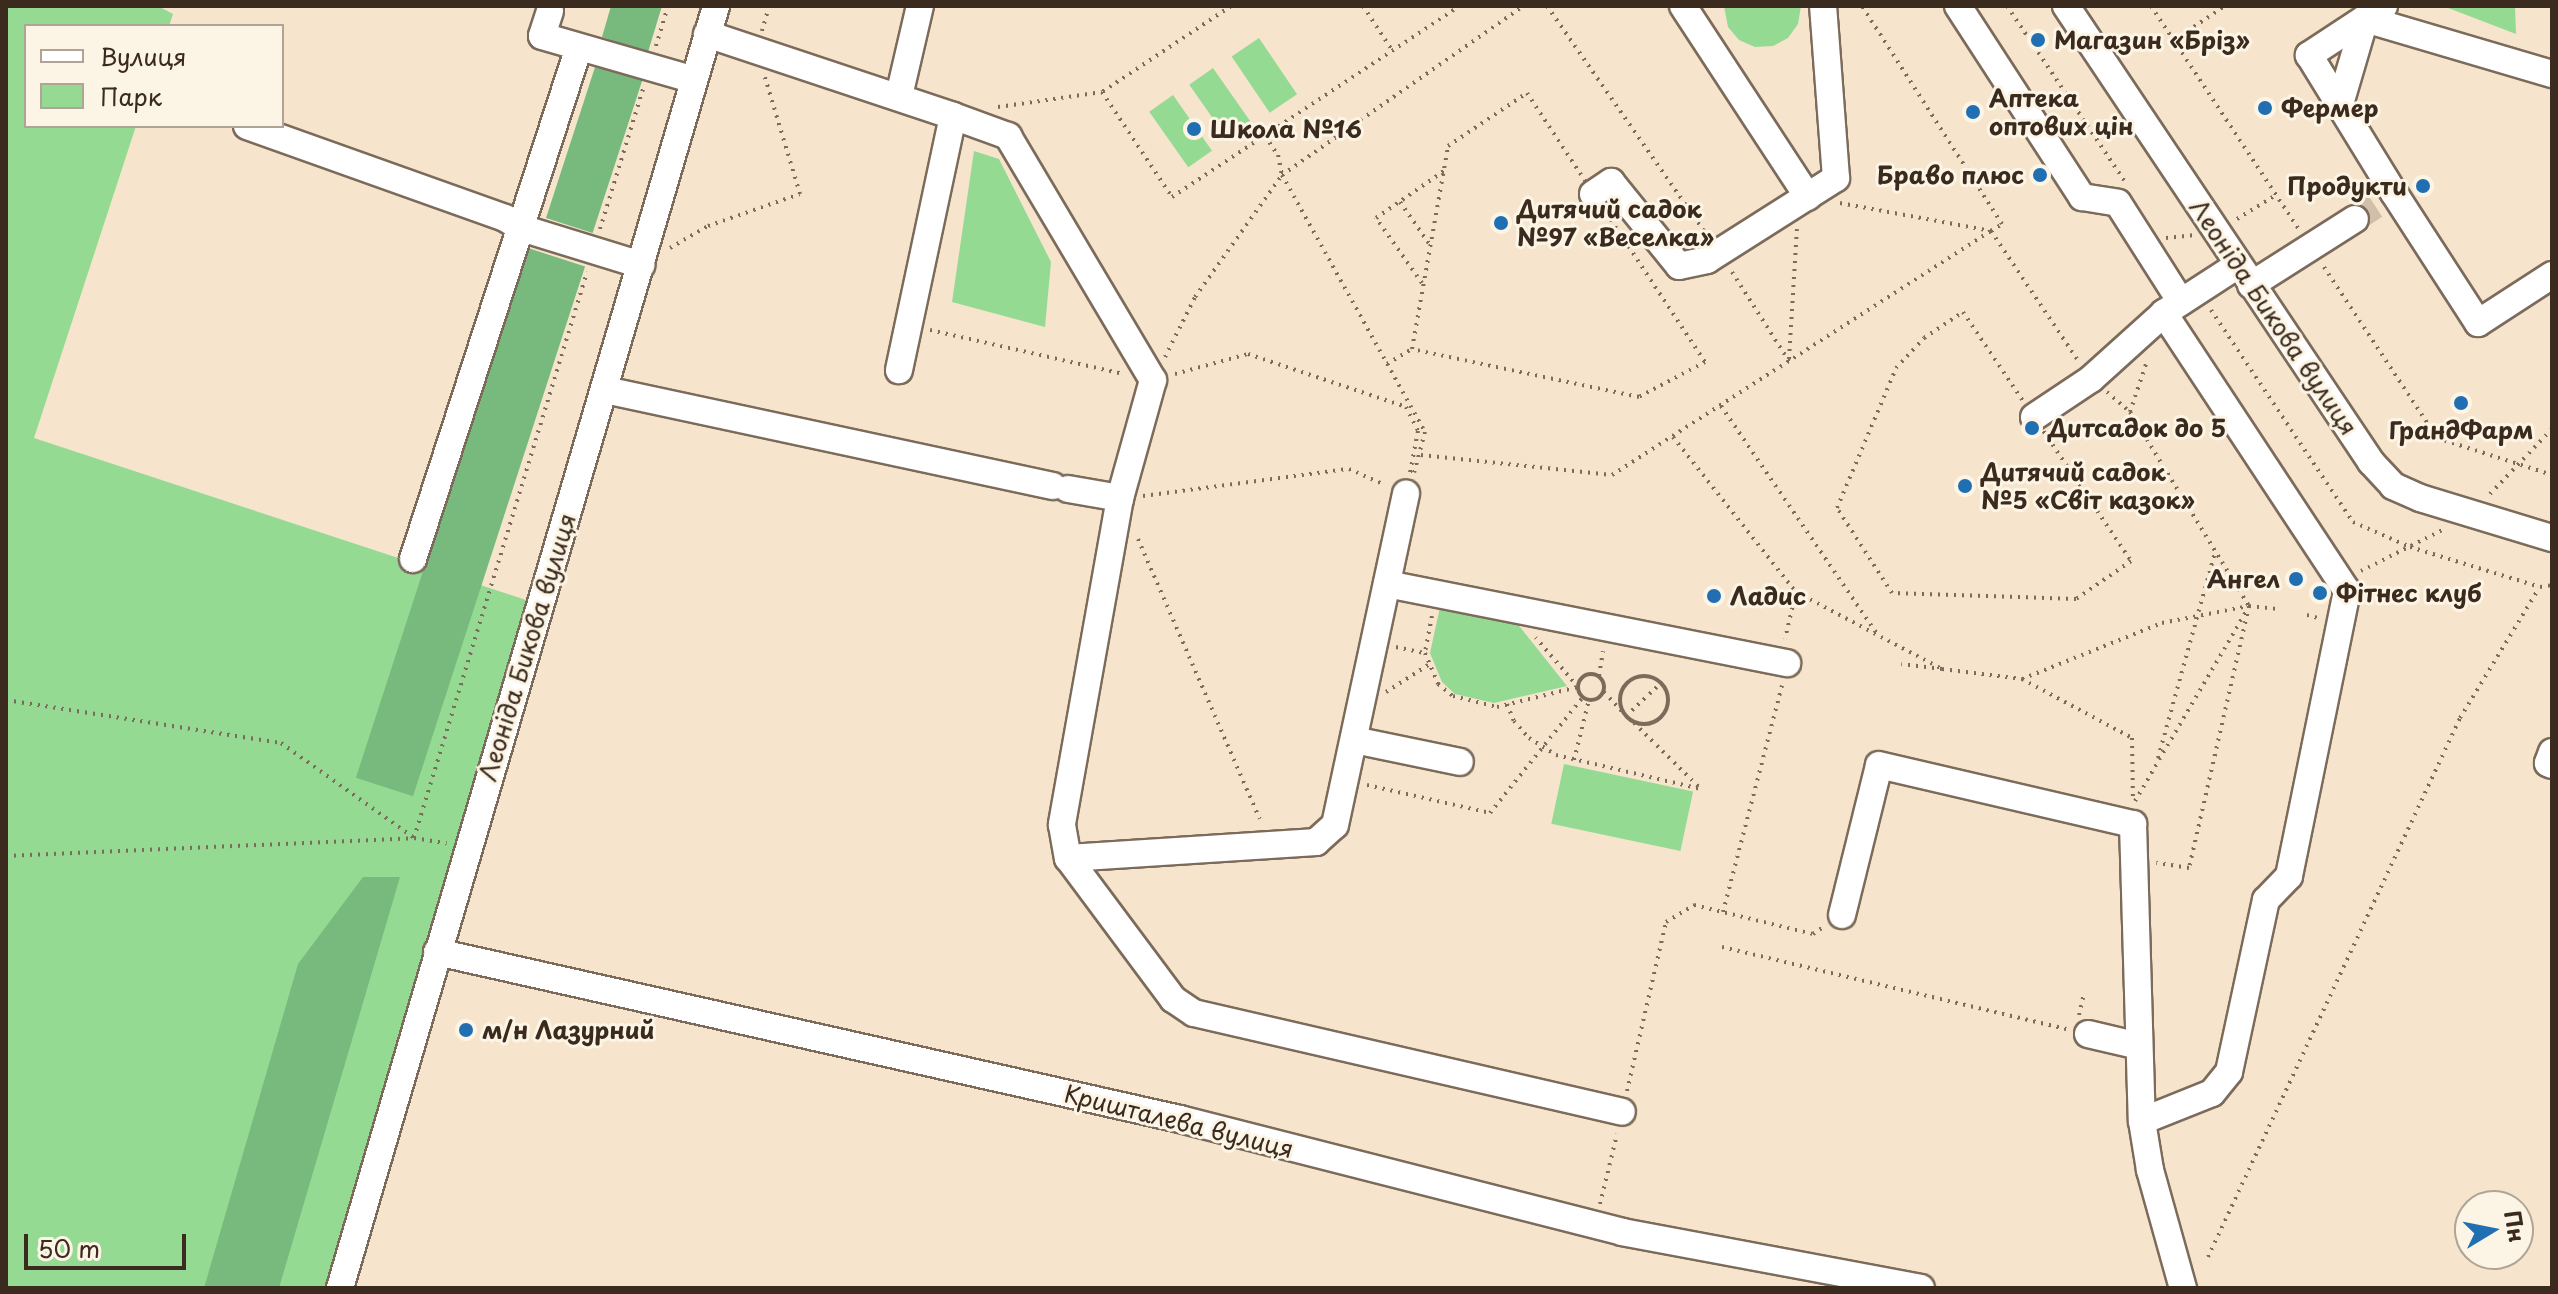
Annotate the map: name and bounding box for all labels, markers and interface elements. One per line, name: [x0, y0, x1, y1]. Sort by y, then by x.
legend: [24, 24, 284, 128]
place label: Магазин «Бріз»: [2054, 26, 2250, 54]
marker: Магазин «Бріз»: [2029, 31, 2047, 49]
text: Вулиця: [100, 38, 186, 74]
text: Парк: [100, 78, 162, 114]
place label: Аптека оптових цін: [1989, 84, 2134, 140]
place label: Фермер: [2281, 94, 2378, 122]
marker: Фермер: [2256, 99, 2274, 117]
marker: Аптека оптових цін: [1964, 103, 1982, 121]
place label: Школа №16: [1210, 115, 1363, 143]
marker: Школа №16: [1185, 120, 1203, 138]
place label: Браво плюс: [1877, 161, 2024, 189]
marker: Браво плюс: [2031, 166, 2049, 184]
place label: Продукти: [2287, 172, 2407, 200]
marker: Продукти: [2414, 177, 2432, 195]
street label: Леоніда Бикова вулиця: [2184, 193, 2364, 441]
place label: Дитячий садок №97 «Веселка»: [1517, 195, 1715, 251]
marker: Дитячий садок №97 «Веселка»: [1492, 214, 1510, 232]
marker: ГрандФарм: [2452, 394, 2470, 412]
place label: Дитсадок до 5: [2048, 414, 2227, 442]
place label: ГрандФарм: [2389, 416, 2533, 444]
marker: Дитсадок до 5: [2023, 419, 2041, 437]
place label: Дитячий садок №5 «Світ казок»: [1981, 458, 2196, 514]
marker: Дитячий садок №5 «Світ казок»: [1956, 477, 1974, 495]
street label: Леоніда Бикова вулиця: [472, 509, 582, 785]
place label: Ангел: [2207, 565, 2280, 593]
marker: Ангел: [2287, 570, 2305, 588]
place label: Фітнес клуб: [2336, 579, 2482, 607]
place label: Ладис: [1730, 582, 1806, 610]
marker: Фітнес клуб: [2311, 584, 2329, 602]
marker: Ладис: [1705, 587, 1723, 605]
place label: м/н Лазурний: [482, 1016, 655, 1044]
marker: м/н Лазурний: [457, 1021, 475, 1039]
street label: Кришталева вулиця: [1061, 1078, 1297, 1164]
north arrow: [2454, 1190, 2534, 1270]
text: Пн: [2497, 1208, 2535, 1245]
scale bar: [28, 1218, 190, 1268]
text: 50 m: [38, 1230, 100, 1266]

